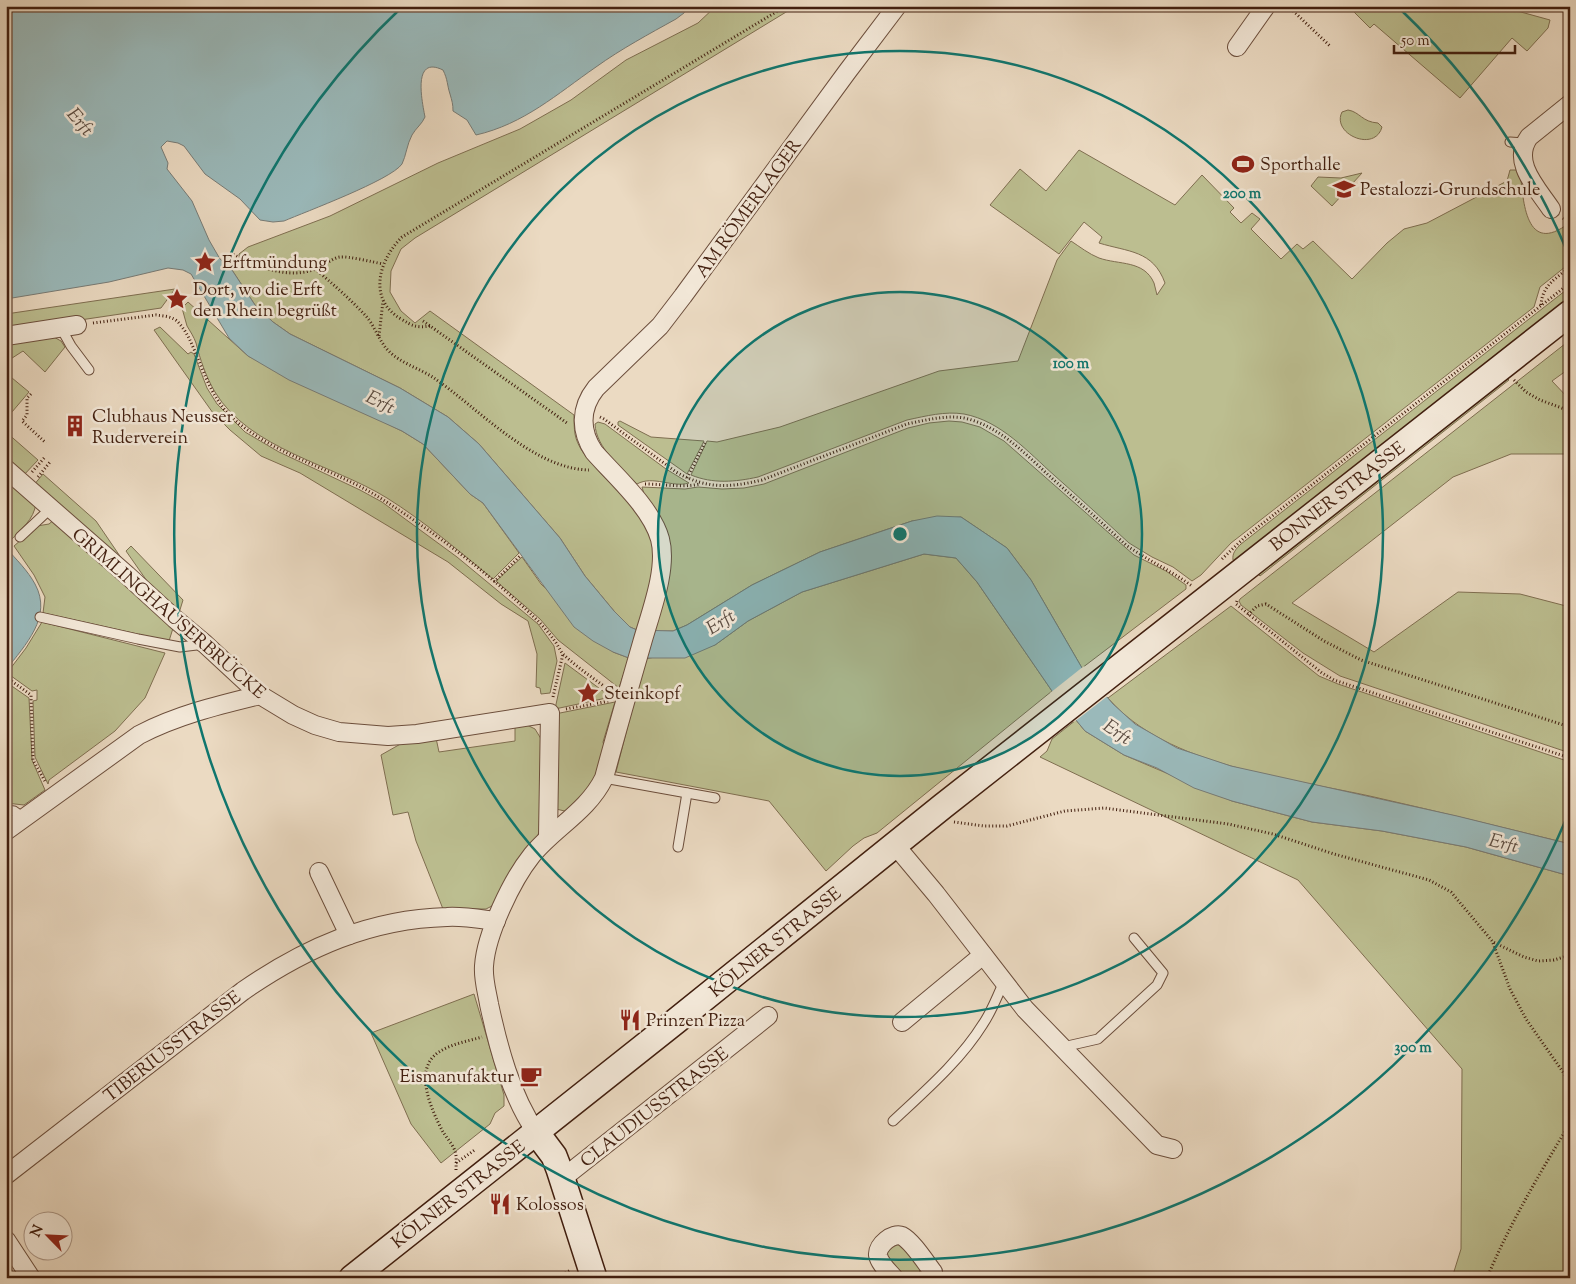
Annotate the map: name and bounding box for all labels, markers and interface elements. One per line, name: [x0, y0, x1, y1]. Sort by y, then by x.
scale bar: [1394, 22, 1515, 54]
text: 50 m: [1400, 31, 1430, 52]
water label: Erft: [59, 102, 99, 143]
street label: AM RÖMERLAGER: [690, 134, 809, 284]
sports icon: Sporthalle: [1230, 151, 1256, 177]
place label: Sporthalle: [1260, 153, 1341, 179]
school or university icon: Pestalozzi-Grundschule: [1331, 176, 1357, 202]
place label: Pestalozzi-Grundschule: [1360, 178, 1540, 204]
text: 200 m: [1223, 184, 1262, 205]
place icon: Erftmündung: [192, 249, 218, 275]
place label: Erftmündung: [222, 251, 327, 277]
place label: Dort, wo die Erft den Rhein begrüßt: [193, 278, 337, 325]
place icon: Dort, wo die Erft den Rhein begrüßt: [164, 286, 190, 312]
text: 100 m: [1053, 354, 1090, 375]
water label: Erft: [360, 385, 400, 422]
place label: Clubhaus Neusser Ruderverein: [92, 405, 234, 452]
building icon: Clubhaus Neusser Ruderverein: [62, 413, 88, 439]
street label: BONNER STRASSE: [1265, 436, 1412, 559]
street label: GRIMLINGHAUSERBRÜCKE: [65, 523, 270, 706]
centre of rings: [891, 525, 909, 543]
water label: Erft: [701, 604, 741, 643]
place icon: Steinkopf: [575, 680, 601, 706]
place label: Steinkopf: [604, 682, 681, 708]
water label: Erft: [1097, 713, 1137, 753]
water label: Erft: [1486, 828, 1522, 861]
street label: KÖLNER STRASSE: [705, 882, 848, 1005]
street label: TIBERIUSSTRASSE: [99, 986, 248, 1110]
restaurant icon: Prinzen Pizza: [617, 1007, 643, 1033]
place label: Prinzen Pizza: [646, 1009, 745, 1035]
text: 300 m: [1394, 1038, 1432, 1059]
street label: CLAUDIUSSTRASSE: [575, 1042, 735, 1175]
cafe icon: Eismanufaktur: [518, 1063, 544, 1089]
place label: Eismanufaktur: [400, 1065, 514, 1091]
street label: KÖLNER STRASSE: [387, 1135, 532, 1256]
restaurant icon: Kolossos: [487, 1191, 513, 1217]
place label: Kolossos: [516, 1193, 584, 1219]
north arrow: [22, 1212, 72, 1262]
text: N: [27, 1222, 49, 1241]

